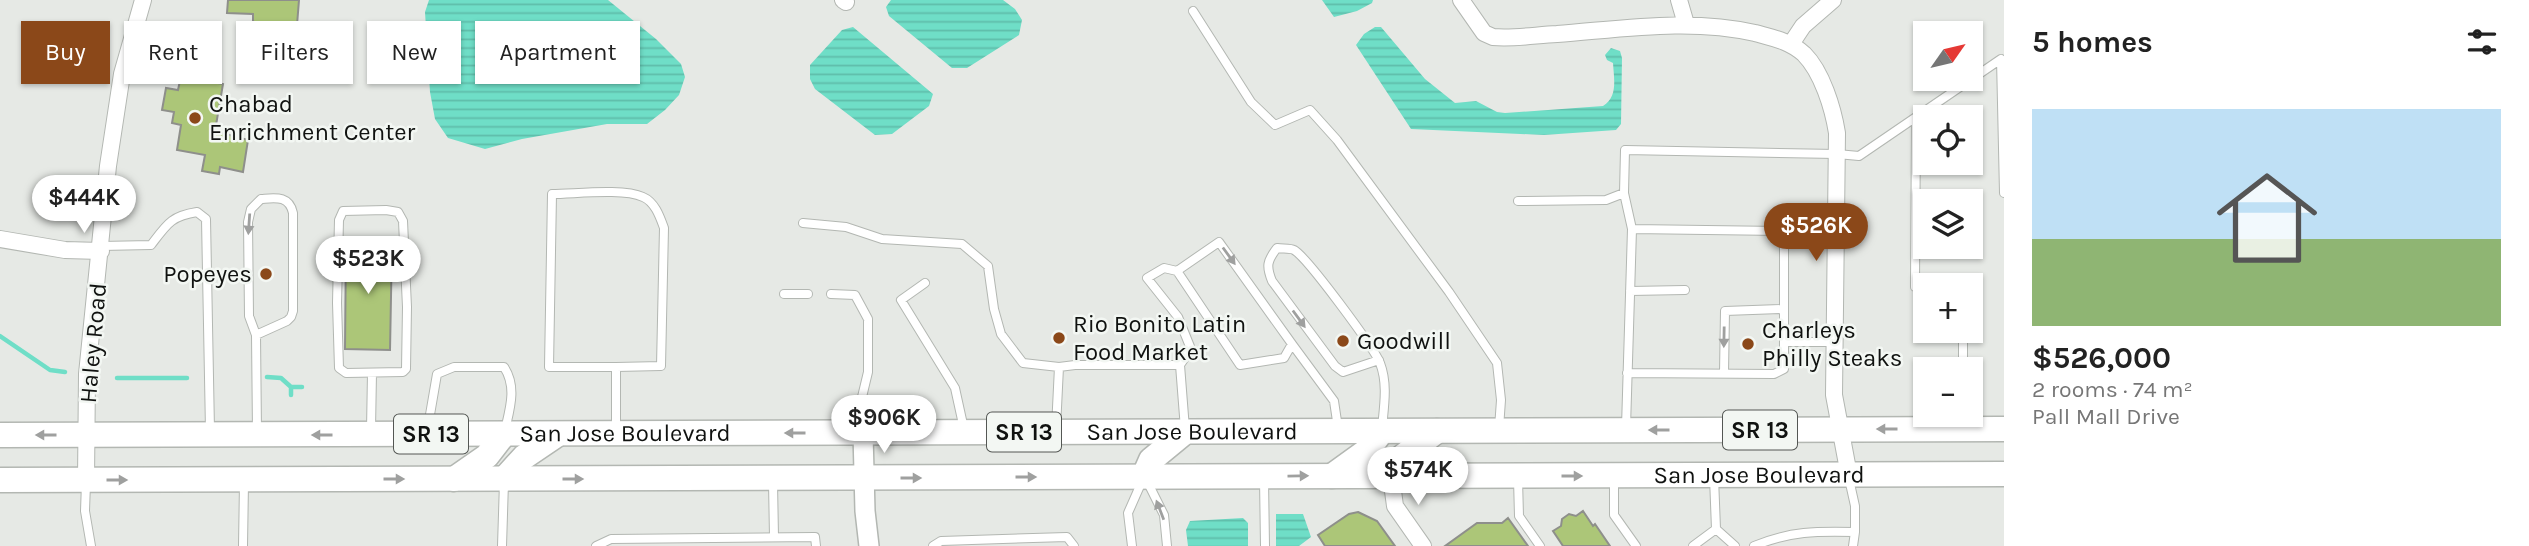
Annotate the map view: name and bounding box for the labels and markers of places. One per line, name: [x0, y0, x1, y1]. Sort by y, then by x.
place label: Chabad Enrichment Center: [209, 90, 416, 146]
marker: Chabad Enrichment Center: [187, 110, 203, 126]
pin: $444K: [35, 176, 133, 235]
pin: $526K: [1767, 204, 1865, 263]
pin: $523K: [319, 236, 417, 296]
place label: Popeyes: [163, 260, 252, 288]
marker: Popeyes: [258, 266, 274, 282]
place label: Rio Bonito Latin Food Market: [1073, 310, 1246, 366]
place label: Charleys Philly Steaks: [1762, 316, 1902, 372]
place label: Goodwill: [1357, 327, 1451, 355]
marker: Rio Bonito Latin Food Market: [1051, 330, 1067, 346]
marker: Goodwill: [1335, 333, 1351, 349]
marker: Charleys Philly Steaks: [1740, 336, 1756, 352]
pin: $906K: [835, 396, 933, 455]
pin: $574K: [1369, 448, 1467, 507]

